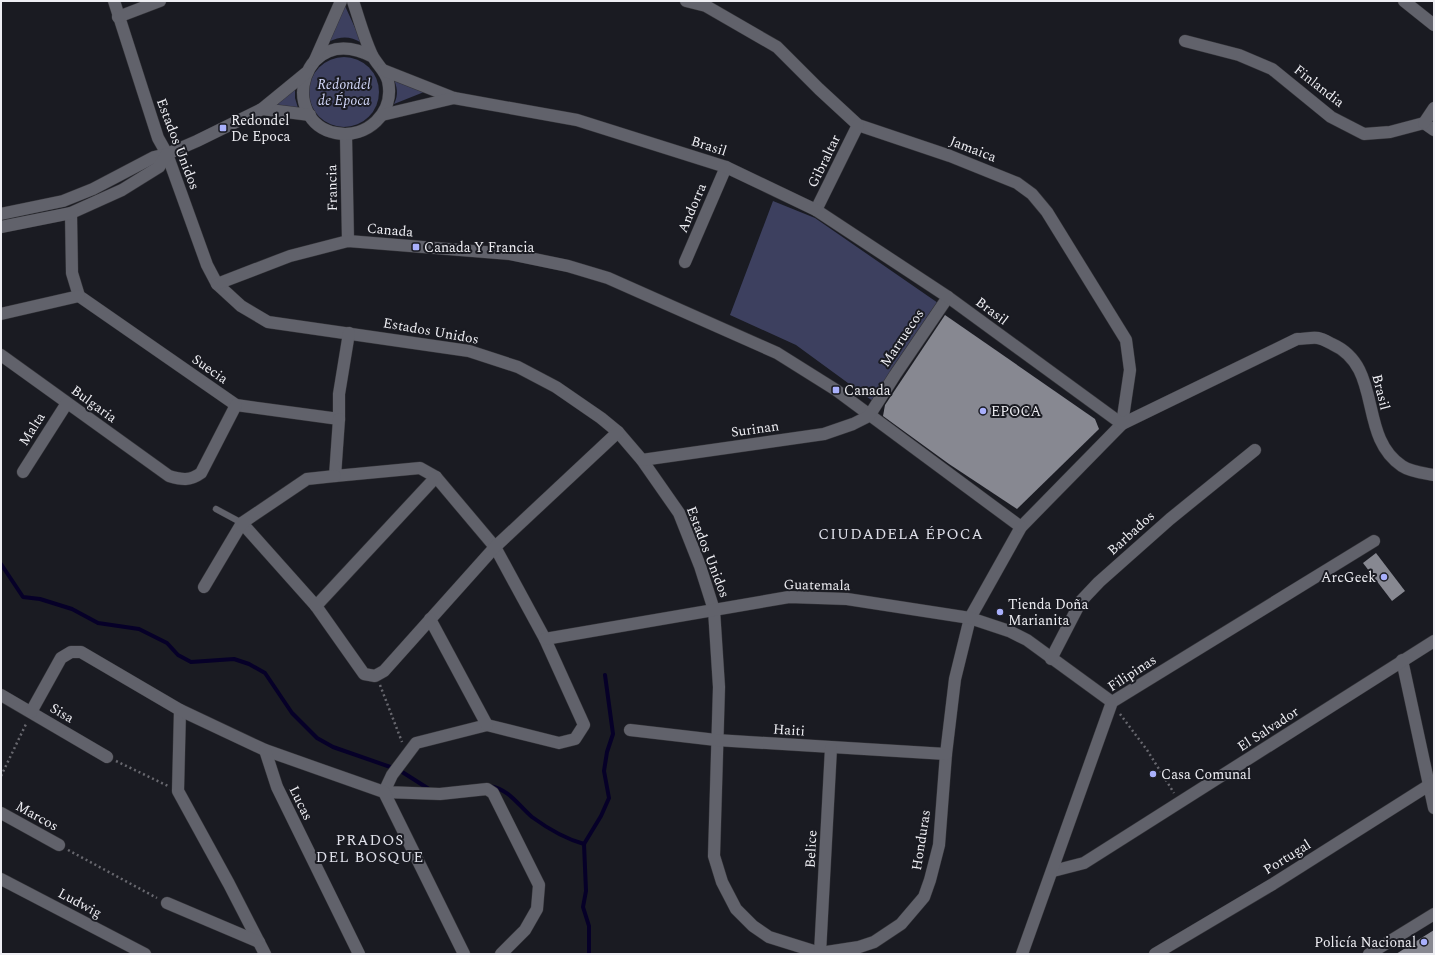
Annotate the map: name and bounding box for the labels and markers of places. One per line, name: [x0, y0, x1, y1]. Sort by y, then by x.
place label: Redondel De Epoca: [231, 110, 291, 147]
marker: Redondel De Epoca: [218, 123, 228, 133]
place label: Canada Y Francia: [424, 237, 535, 258]
marker: Canada Y Francia: [411, 242, 421, 252]
place label: Canada: [844, 380, 891, 401]
marker: Canada: [831, 385, 841, 395]
place label: EPOCA: [991, 401, 1041, 422]
marker: EPOCA: [978, 406, 988, 416]
place label: ArcGeek: [1321, 567, 1376, 588]
marker: ArcGeek: [1379, 572, 1389, 582]
place label: Tienda Doña Marianita: [1008, 594, 1088, 631]
marker: Tienda Doña Marianita: [995, 607, 1005, 617]
place label: Casa Comunal: [1161, 764, 1251, 785]
marker: Casa Comunal: [1148, 769, 1158, 779]
place label: Policía Nacional: [1314, 932, 1416, 953]
marker: Policía Nacional: [1419, 937, 1429, 947]

